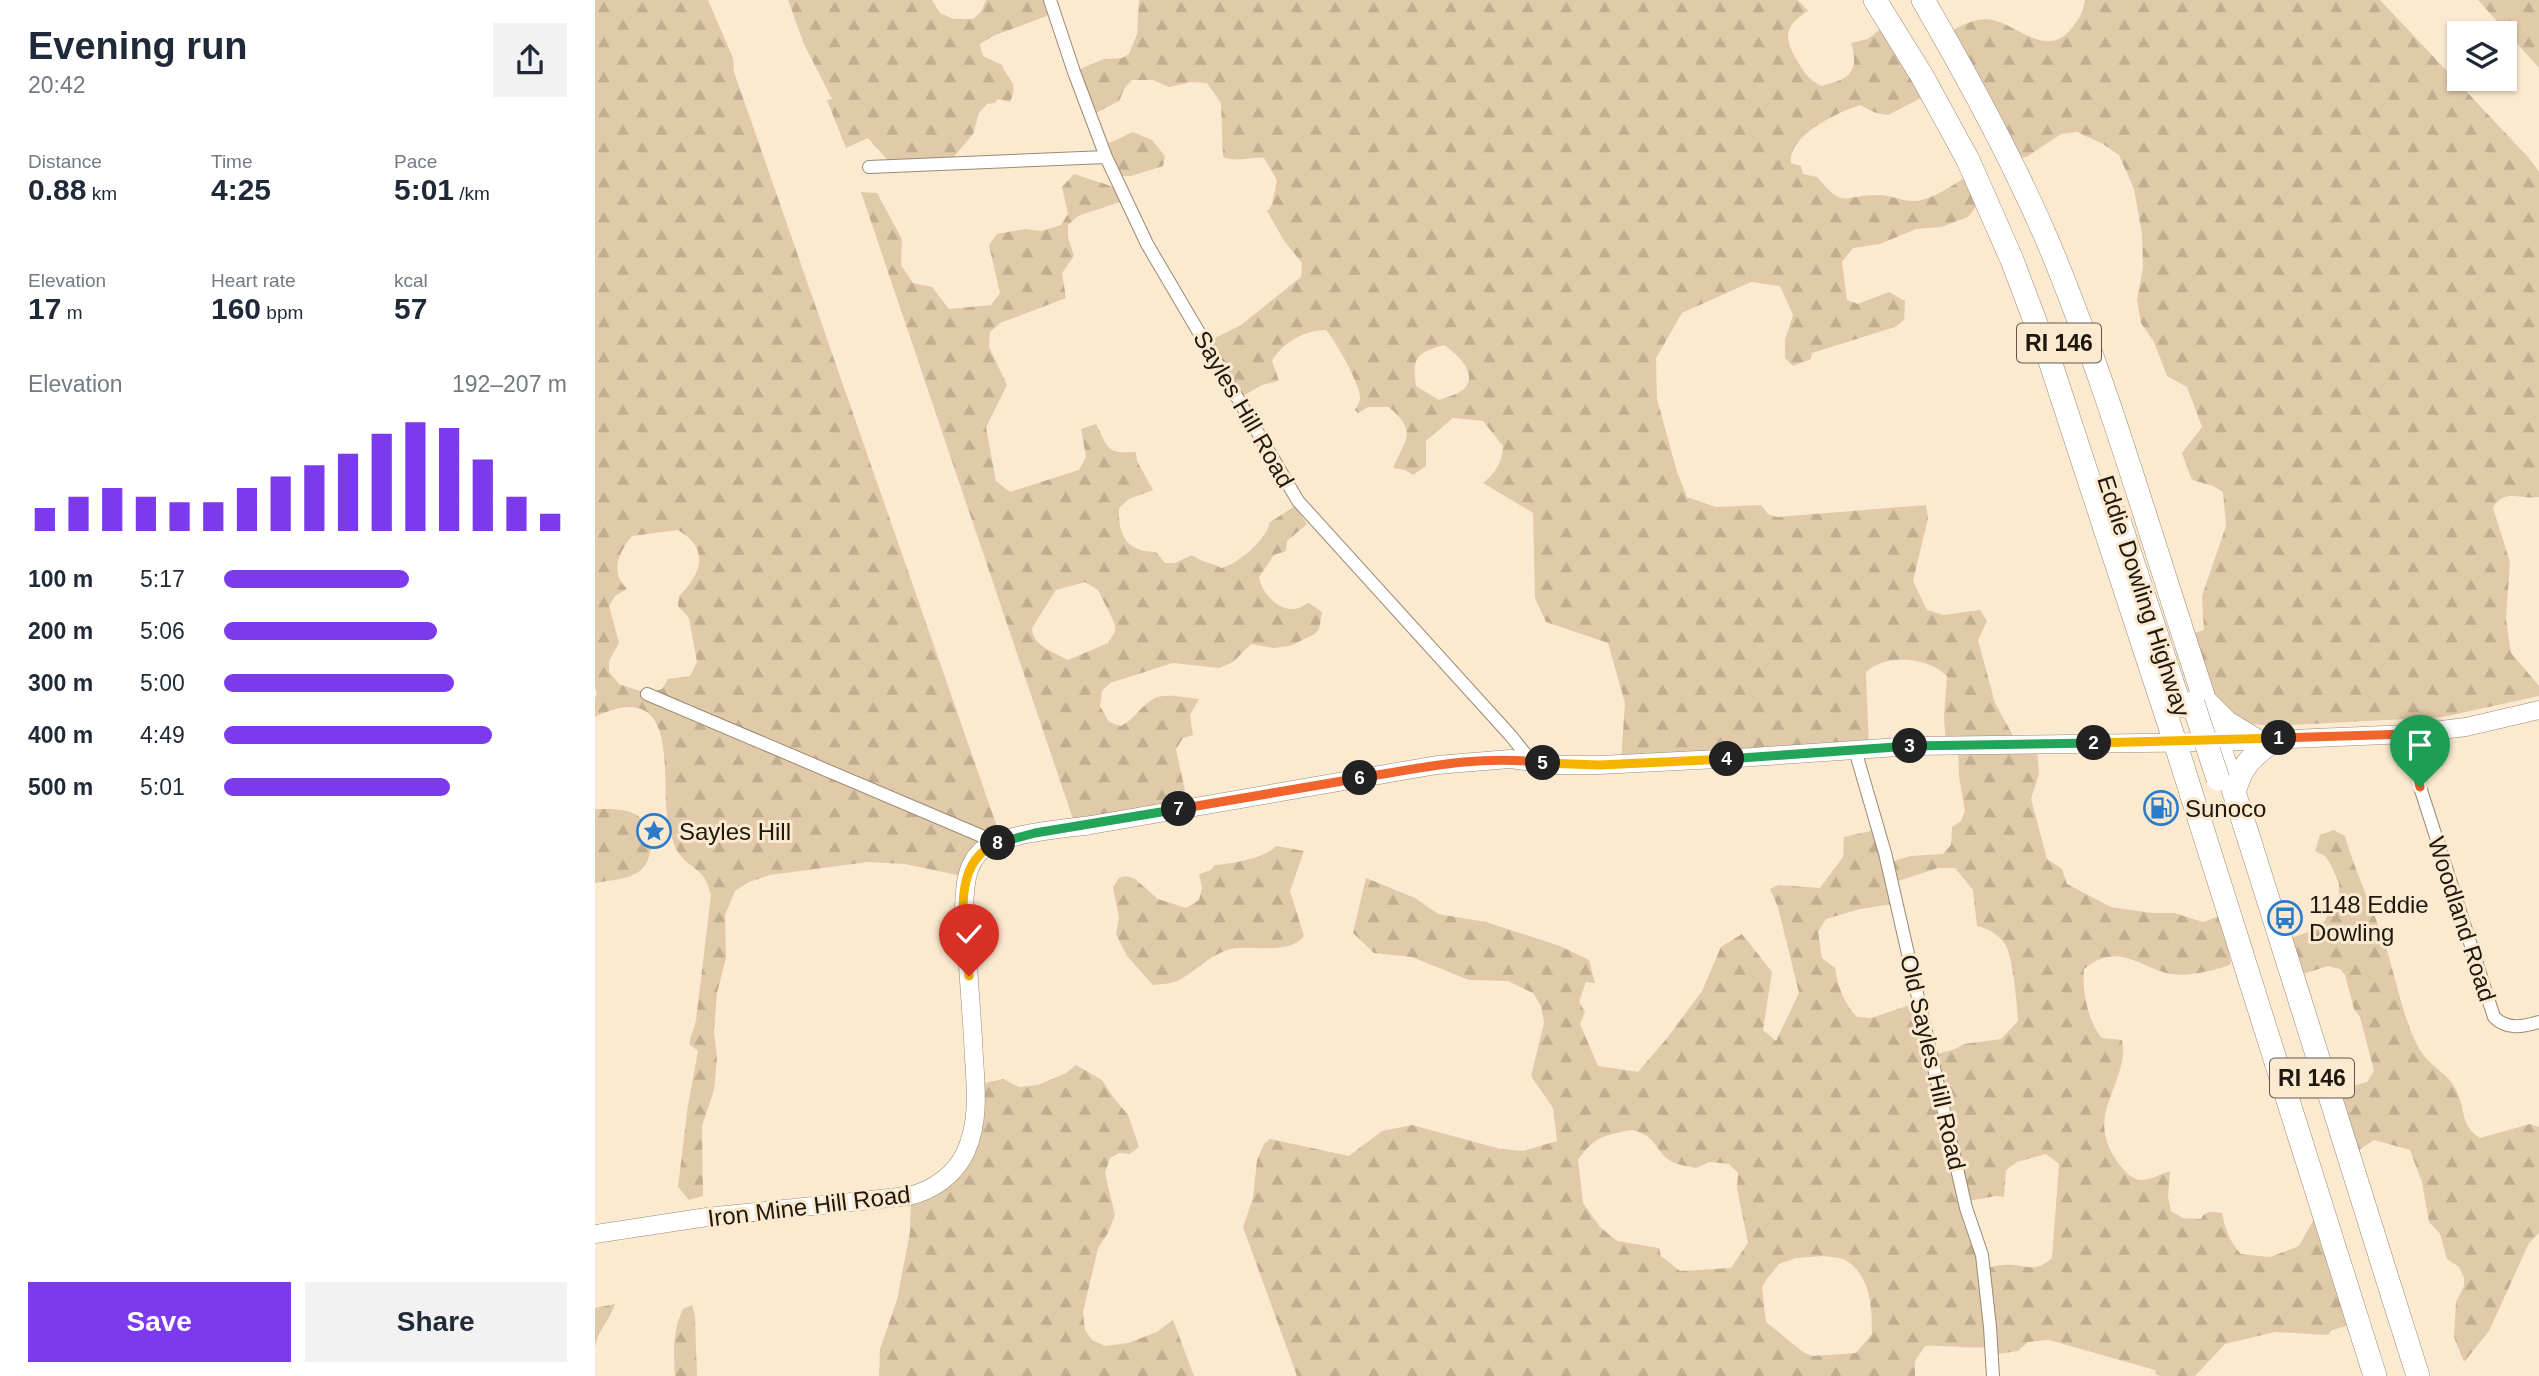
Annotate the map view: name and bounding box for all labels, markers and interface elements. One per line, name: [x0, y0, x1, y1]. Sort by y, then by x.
map controls: [2447, 21, 2517, 91]
button: layers: [2447, 21, 2517, 91]
button: share: [493, 23, 567, 97]
text: Evening run: [28, 25, 248, 67]
text: 20:42: [28, 72, 86, 98]
text: Distance: [28, 151, 102, 172]
text: Time: [211, 151, 253, 172]
text: Pace: [394, 151, 437, 172]
text: 0.88: [28, 173, 86, 206]
text: 4:25: [211, 173, 271, 206]
text: 5:01: [394, 173, 454, 206]
text: km: [86, 183, 117, 204]
text: /km: [454, 183, 490, 204]
text: Elevation: [28, 270, 106, 291]
text: Heart rate: [211, 270, 295, 291]
text: kcal: [394, 270, 428, 291]
text: 17: [28, 292, 61, 325]
text: 160: [211, 292, 261, 325]
text: 57: [394, 292, 427, 325]
text: m: [61, 302, 82, 323]
text: bpm: [261, 302, 303, 323]
road number: RI 146: [2017, 324, 2101, 362]
street label: Sayles Hill Road: [1188, 326, 1300, 492]
text: Elevation: [28, 371, 123, 397]
text: 192–207 m: [452, 371, 567, 397]
street label: Eddie Dowling Highway: [2092, 472, 2196, 720]
text: 100 m: [28, 566, 93, 592]
text: 5:17: [140, 566, 185, 592]
text: 200 m: [28, 618, 93, 644]
text: 5:06: [140, 618, 185, 644]
text: 300 m: [28, 670, 93, 696]
text: 5:00: [140, 670, 185, 696]
pin: [2390, 715, 2450, 787]
pin: 1: [2261, 720, 2297, 756]
text: 400 m: [28, 722, 93, 748]
text: 4:49: [140, 722, 185, 748]
pin: 2: [2077, 726, 2111, 760]
icon: arrive: [2401, 726, 2439, 764]
text: 1: [2273, 727, 2284, 748]
pin: 3: [1893, 728, 1927, 764]
text: 2: [2088, 732, 2099, 753]
text: 3: [1904, 735, 1915, 756]
pin: 4: [1709, 742, 1745, 776]
pin: 5: [1525, 746, 1560, 780]
text: 4: [1721, 748, 1732, 769]
text: 5: [1537, 752, 1548, 773]
pin: 6: [1343, 760, 1377, 796]
text: 6: [1354, 767, 1365, 788]
text: 500 m: [28, 774, 93, 800]
text: 5:01: [140, 774, 185, 800]
fuel station icon: Sunoco: [2142, 789, 2180, 827]
pin: 7: [1161, 792, 1197, 826]
place label: Sunoco: [2185, 795, 2266, 822]
text: 7: [1173, 798, 1184, 819]
place icon: Sayles Hill: [635, 812, 673, 850]
place label: Sayles Hill: [679, 818, 791, 845]
pin: 8: [981, 826, 1015, 860]
text: 8: [992, 832, 1003, 853]
street label: Woodland Road: [2423, 833, 2501, 1005]
place label: 1148 Eddie Dowling: [2309, 891, 2429, 946]
bus stop icon: 1148 Eddie Dowling: [2266, 899, 2304, 937]
pin: [939, 904, 999, 976]
icon: check: [950, 915, 988, 953]
street label: Old Sayles Hill Road: [1895, 952, 1971, 1172]
road number: RI 146: [2270, 1058, 2354, 1098]
street label: Iron Mine Hill Road: [706, 1180, 912, 1232]
button: Save: [28, 1282, 291, 1362]
button: Share: [305, 1282, 567, 1362]

